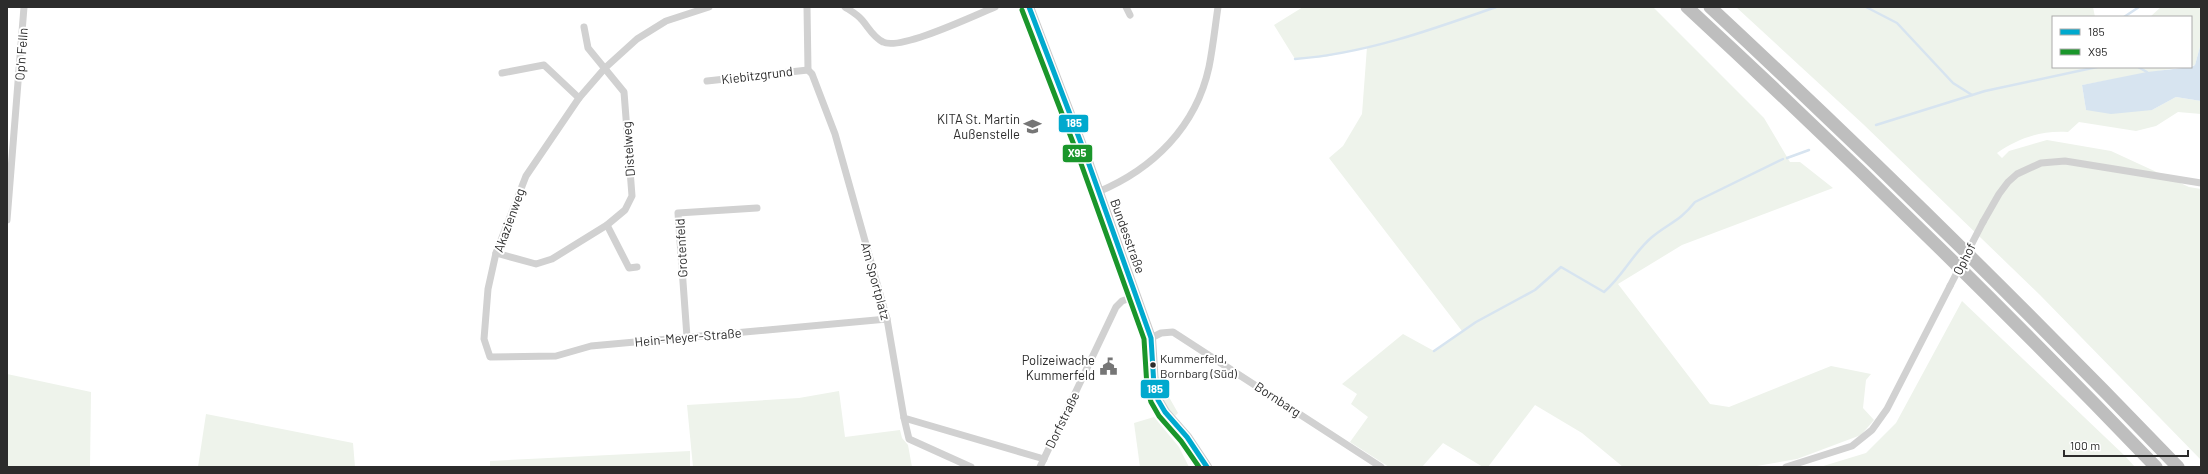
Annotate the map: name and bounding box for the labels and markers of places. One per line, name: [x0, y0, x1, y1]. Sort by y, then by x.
place label: KITA St. Martin Außenstelle: [937, 111, 1020, 142]
school or university icon: KITA St. Martin Außenstelle: [1023, 116, 1043, 136]
place label: Kummerfeld, Bornbarg (Süd): [1160, 351, 1238, 380]
place label: Polizeiwache Kummerfeld: [1022, 352, 1095, 383]
public building icon: Polizeiwache Kummerfeld: [1098, 357, 1118, 377]
marker: Kummerfeld, Bornbarg (Süd): [1148, 360, 1158, 370]

